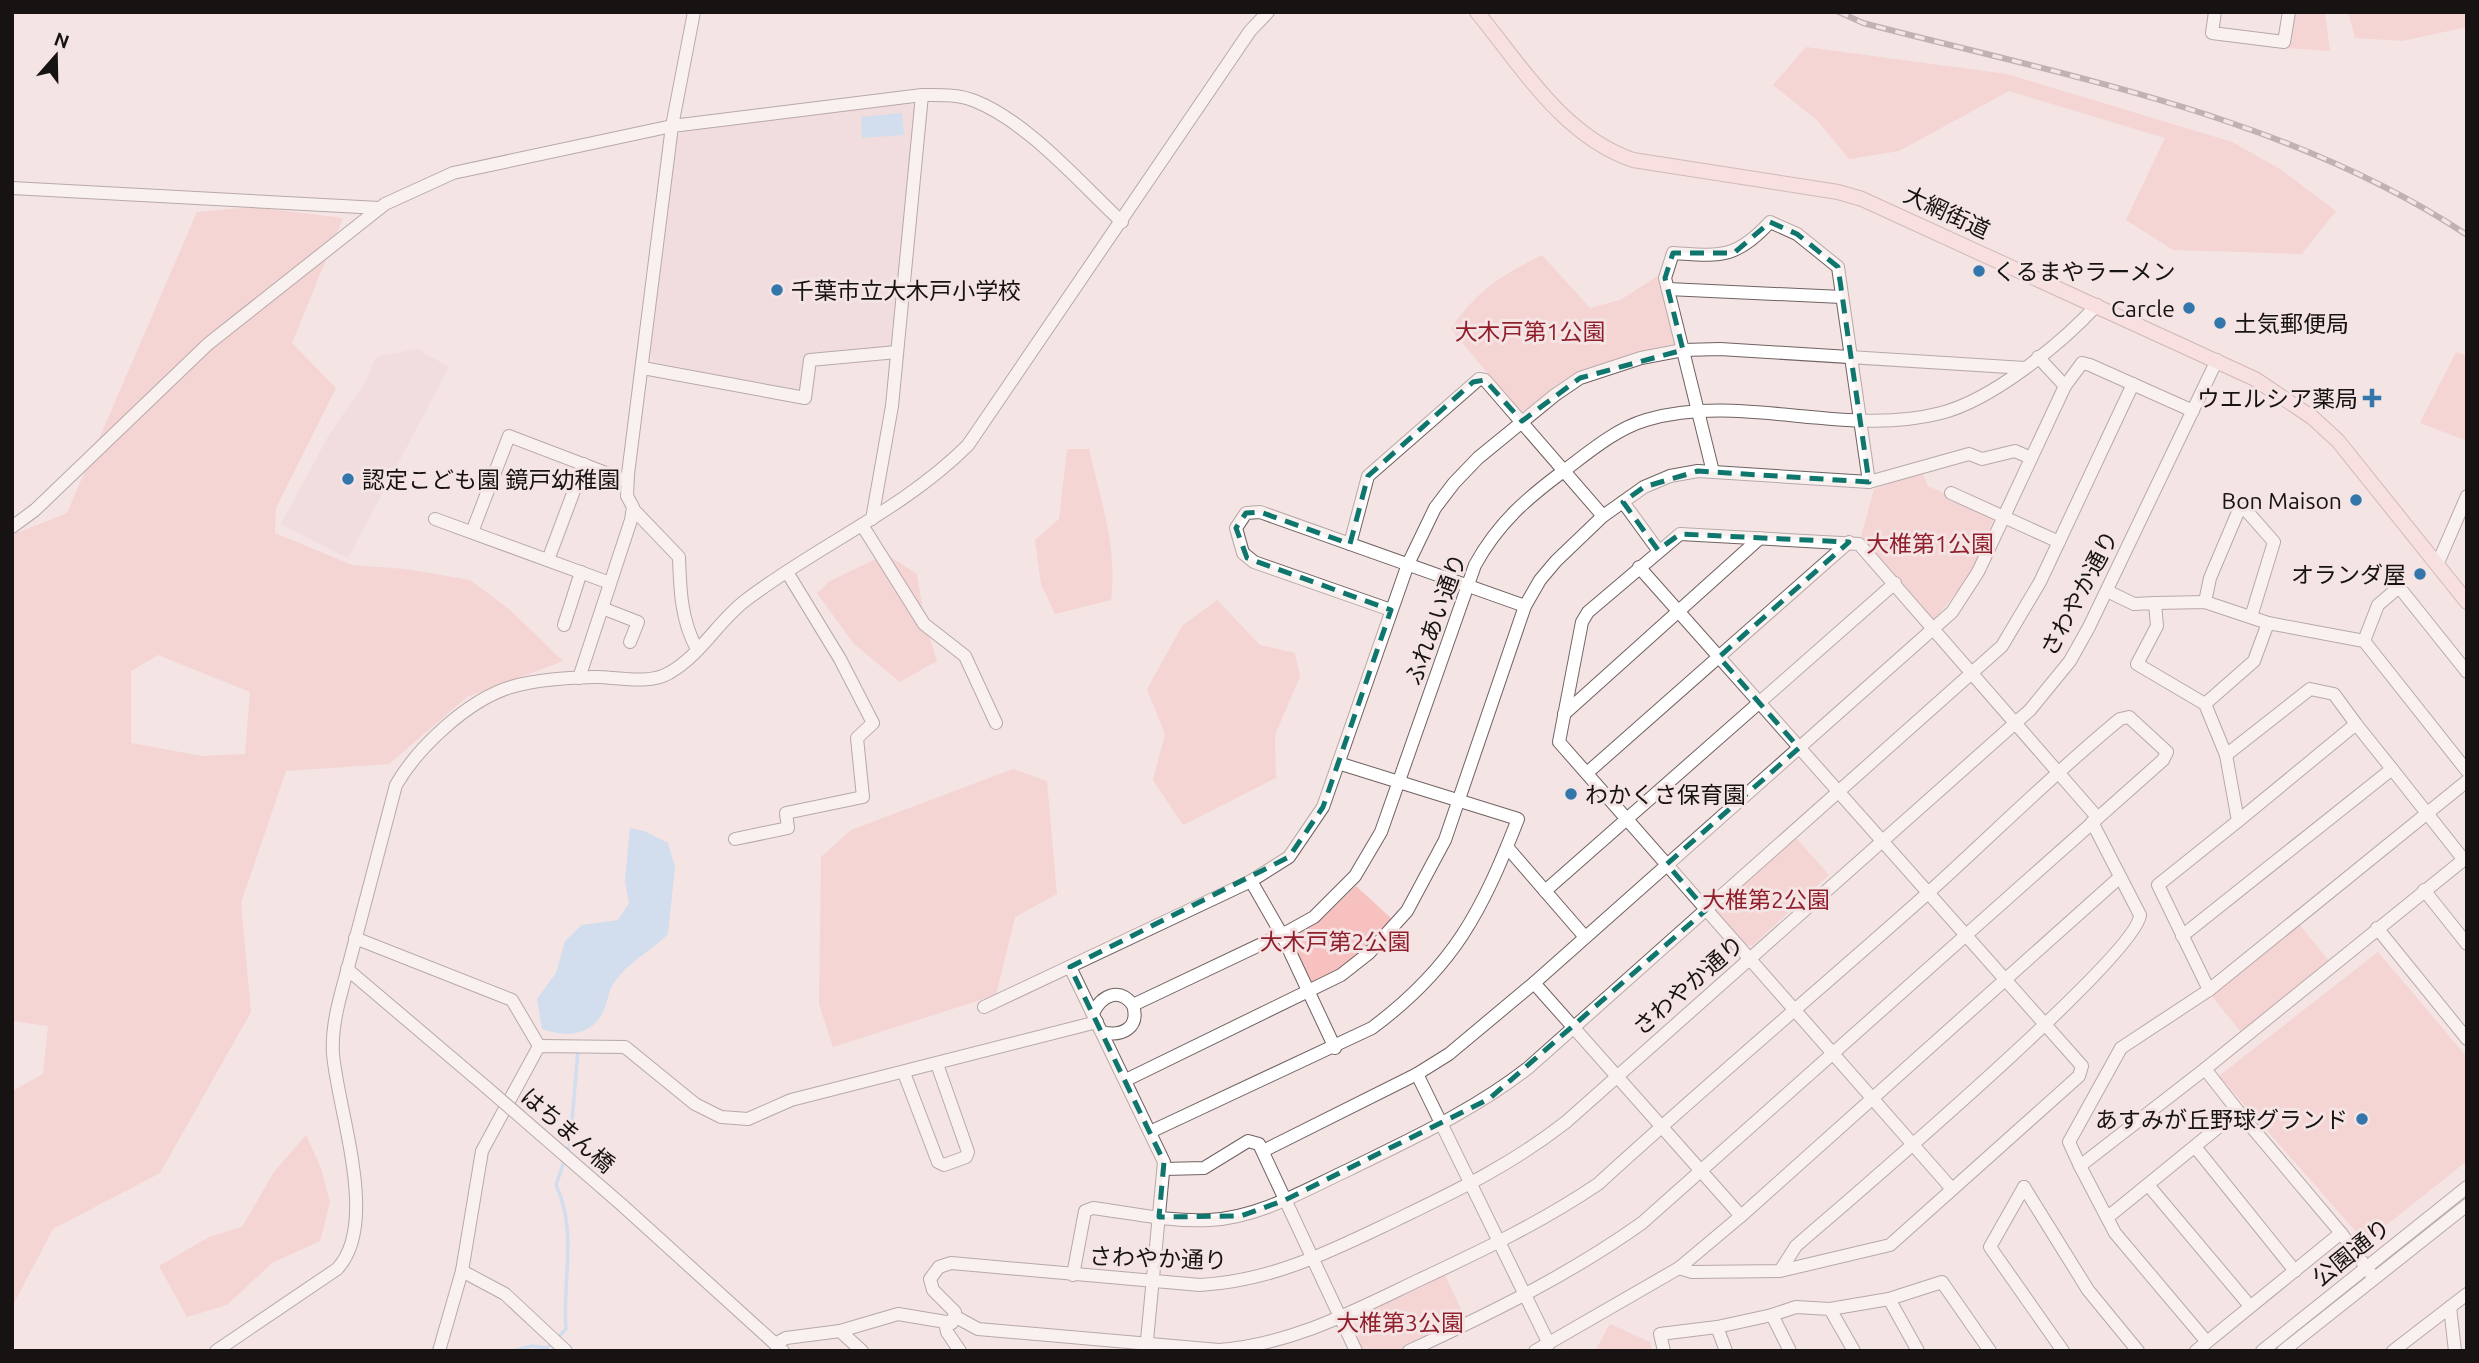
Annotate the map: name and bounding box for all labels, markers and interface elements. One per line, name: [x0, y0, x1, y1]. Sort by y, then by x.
north arrow: [21, 21, 91, 91]
text: N: [51, 27, 72, 53]
street label: 大網街道: [1900, 181, 1994, 243]
place label: くるまやラーメン: [1993, 259, 2176, 284]
marker: くるまやラーメン: [1971, 263, 1987, 279]
place label: 千葉市立大木戸小学校: [791, 278, 1021, 303]
marker: 千葉市立大木戸小学校: [769, 282, 785, 298]
place label: Carcle: [2111, 296, 2175, 321]
marker: Carcle: [2181, 300, 2197, 316]
place label: 土気郵便局: [2234, 311, 2349, 336]
marker: 土気郵便局: [2212, 315, 2228, 331]
park label: 大木戸第1公園: [1455, 319, 1605, 344]
place label: ウエルシア薬局: [2197, 386, 2358, 411]
marker: ウエルシア薬局: [2364, 390, 2380, 406]
place label: 認定こども園 鏡戸幼稚園: [362, 467, 620, 492]
marker: 認定こども園 鏡戸幼稚園: [340, 471, 356, 487]
place label: Bon Maison: [2222, 488, 2342, 513]
marker: Bon Maison: [2348, 492, 2364, 508]
street label: さわやか通り: [2036, 526, 2122, 660]
park label: 大椎第1公園: [1866, 531, 1994, 556]
street label: ふれあい通り: [1400, 550, 1470, 688]
place label: オランダ屋: [2291, 562, 2406, 587]
marker: オランダ屋: [2412, 566, 2428, 582]
place label: わかくさ保育園: [1585, 782, 1746, 807]
marker: わかくさ保育園: [1563, 786, 1579, 802]
park label: 大椎第2公園: [1702, 887, 1830, 912]
park label: 大木戸第2公園: [1260, 929, 1410, 954]
street label: さわやか通り: [1628, 930, 1748, 1040]
street label: はちまん橋: [516, 1083, 620, 1177]
place label: あすみが丘野球グランド: [2095, 1107, 2348, 1132]
marker: あすみが丘野球グランド: [2354, 1111, 2370, 1127]
street label: 公園通り: [2307, 1213, 2395, 1291]
street label: さわやか通り: [1089, 1243, 1227, 1273]
park label: 大椎第3公園: [1336, 1310, 1464, 1335]

